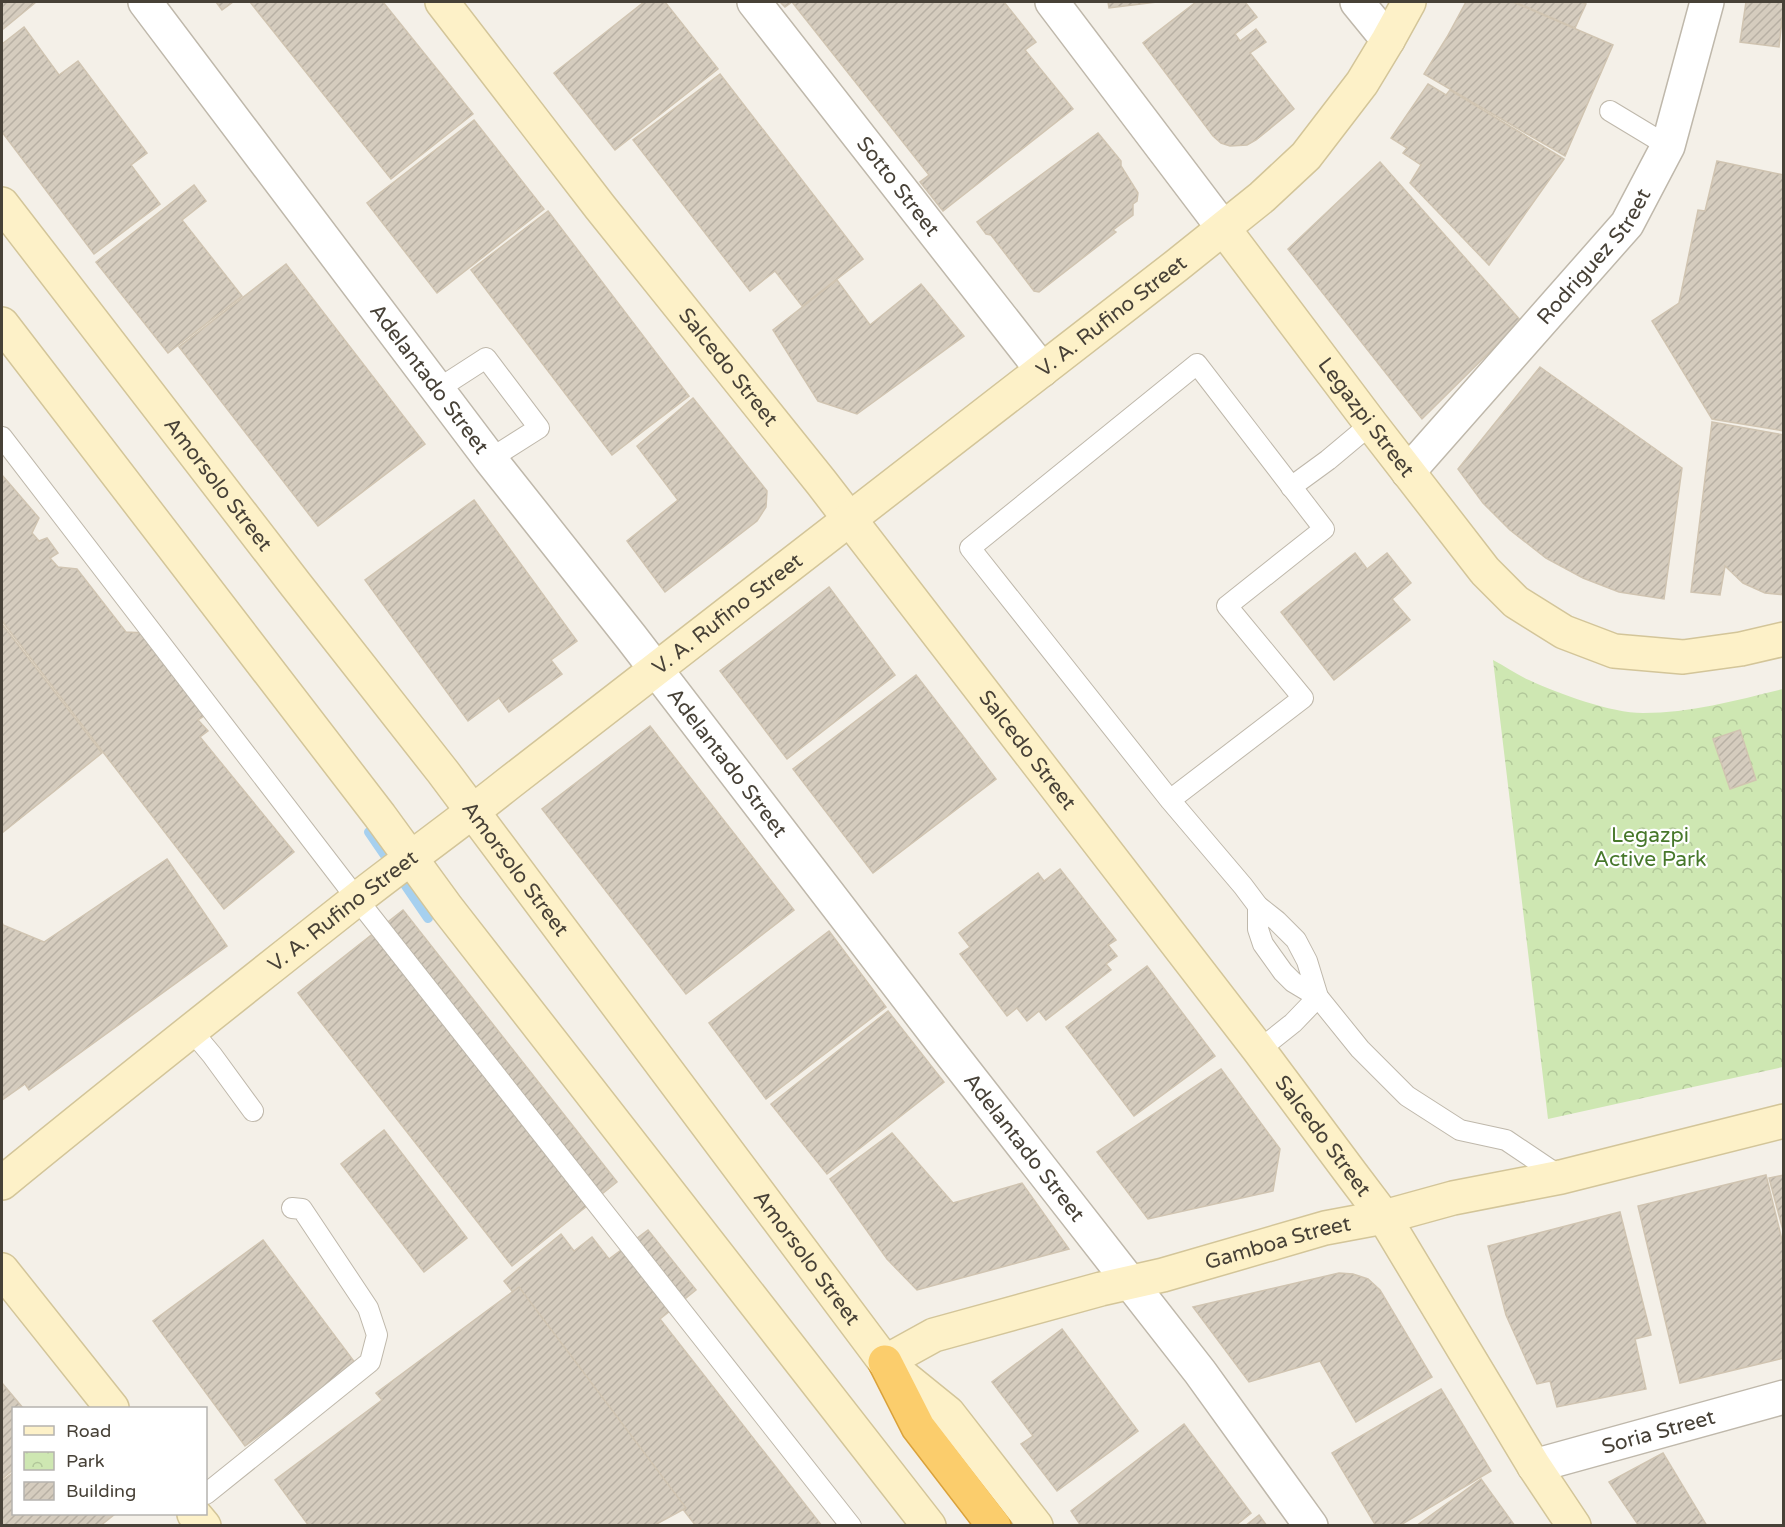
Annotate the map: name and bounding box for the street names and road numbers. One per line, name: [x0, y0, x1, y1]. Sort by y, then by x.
street label: Sotto Street: [851, 132, 945, 241]
street label: Rodriguez Street: [1532, 185, 1656, 330]
street label: V. A. Rufino Street: [1032, 251, 1192, 382]
street label: Adelantado Street: [364, 299, 494, 459]
street label: Salcedo Street: [673, 303, 783, 431]
street label: Legazpi Street: [1312, 353, 1419, 482]
street label: Amorsolo Street: [158, 413, 277, 556]
street label: V. A. Rufino Street: [648, 548, 808, 680]
street label: Adelantado Street: [662, 683, 792, 842]
street label: Salcedo Street: [973, 685, 1081, 815]
street label: Amorsolo Street: [456, 797, 574, 941]
street label: V. A. Rufino Street: [263, 845, 423, 978]
street label: Adelantado Street: [958, 1068, 1090, 1227]
street label: Salcedo Street: [1269, 1071, 1376, 1202]
street label: Amorsolo Street: [748, 1186, 865, 1330]
street label: Gamboa Street: [1202, 1211, 1353, 1275]
street label: Soria Street: [1599, 1405, 1718, 1460]

